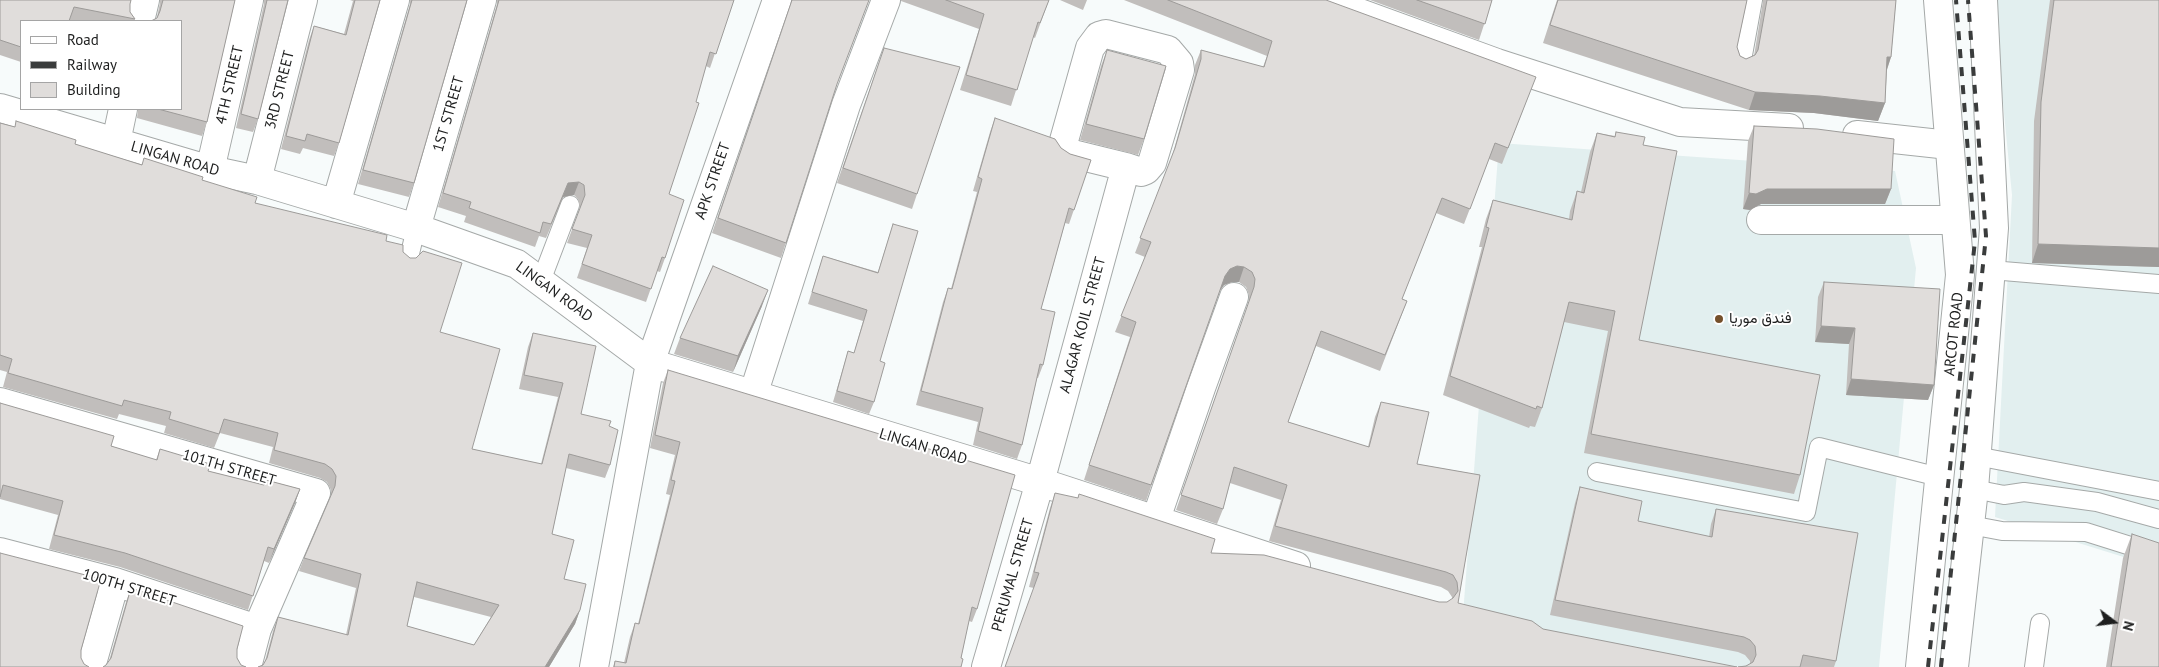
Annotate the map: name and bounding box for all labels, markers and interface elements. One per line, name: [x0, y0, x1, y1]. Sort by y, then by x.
legend: [20, 20, 182, 110]
text: Road: [67, 30, 99, 49]
street label: 4TH STREET: [212, 44, 248, 126]
street label: 3RD STREET: [262, 49, 298, 131]
text: Railway: [67, 55, 117, 74]
street label: 1ST STREET: [430, 74, 468, 154]
text: Building: [67, 80, 121, 99]
street label: LINGAN ROAD: [129, 138, 221, 180]
street label: APK STREET: [691, 140, 735, 222]
street label: ALAGAR KOIL STREET: [1056, 255, 1110, 395]
street label: LINGAN ROAD: [512, 258, 596, 326]
street label: ARCOT ROAD: [1941, 291, 1967, 377]
place label: فندق موريا: [1729, 310, 1792, 328]
marker: فندق موريا: [1713, 313, 1725, 325]
street label: LINGAN ROAD: [877, 425, 969, 469]
street label: 101TH STREET: [180, 446, 278, 490]
street label: PERUMAL STREET: [988, 516, 1038, 634]
street label: 100TH STREET: [80, 565, 178, 611]
north arrow: [2089, 597, 2139, 647]
text: N: [2119, 619, 2138, 633]

